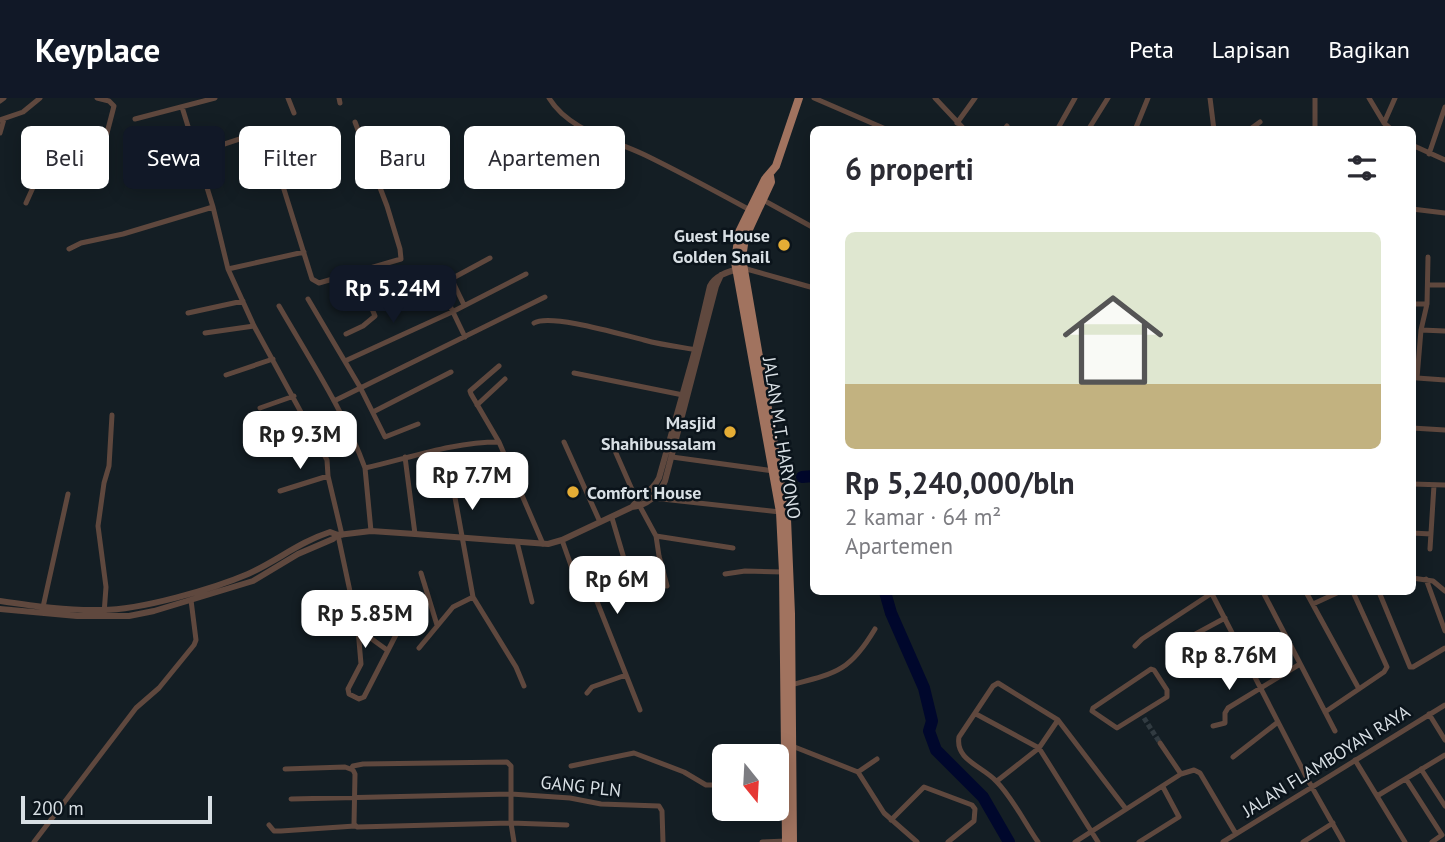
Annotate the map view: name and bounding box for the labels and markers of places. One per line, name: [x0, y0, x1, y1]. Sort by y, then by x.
place label: Guest House Golden Snail: [672, 224, 771, 268]
marker: Guest House Golden Snail: [776, 237, 792, 253]
pin: Rp 5.24M: [321, 266, 465, 325]
place label: Masjid Shahibussalam: [601, 411, 716, 455]
pin: Rp 9.3M: [235, 412, 365, 471]
marker: Masjid Shahibussalam: [722, 424, 738, 440]
pin: Rp 7.7M: [407, 452, 537, 512]
place label: Comfort House: [587, 481, 701, 504]
marker: Comfort House: [565, 484, 581, 500]
pin: Rp 6M: [568, 556, 666, 616]
pin: Rp 5.85M: [293, 590, 437, 650]
pin: Rp 8.76M: [1157, 632, 1301, 692]

